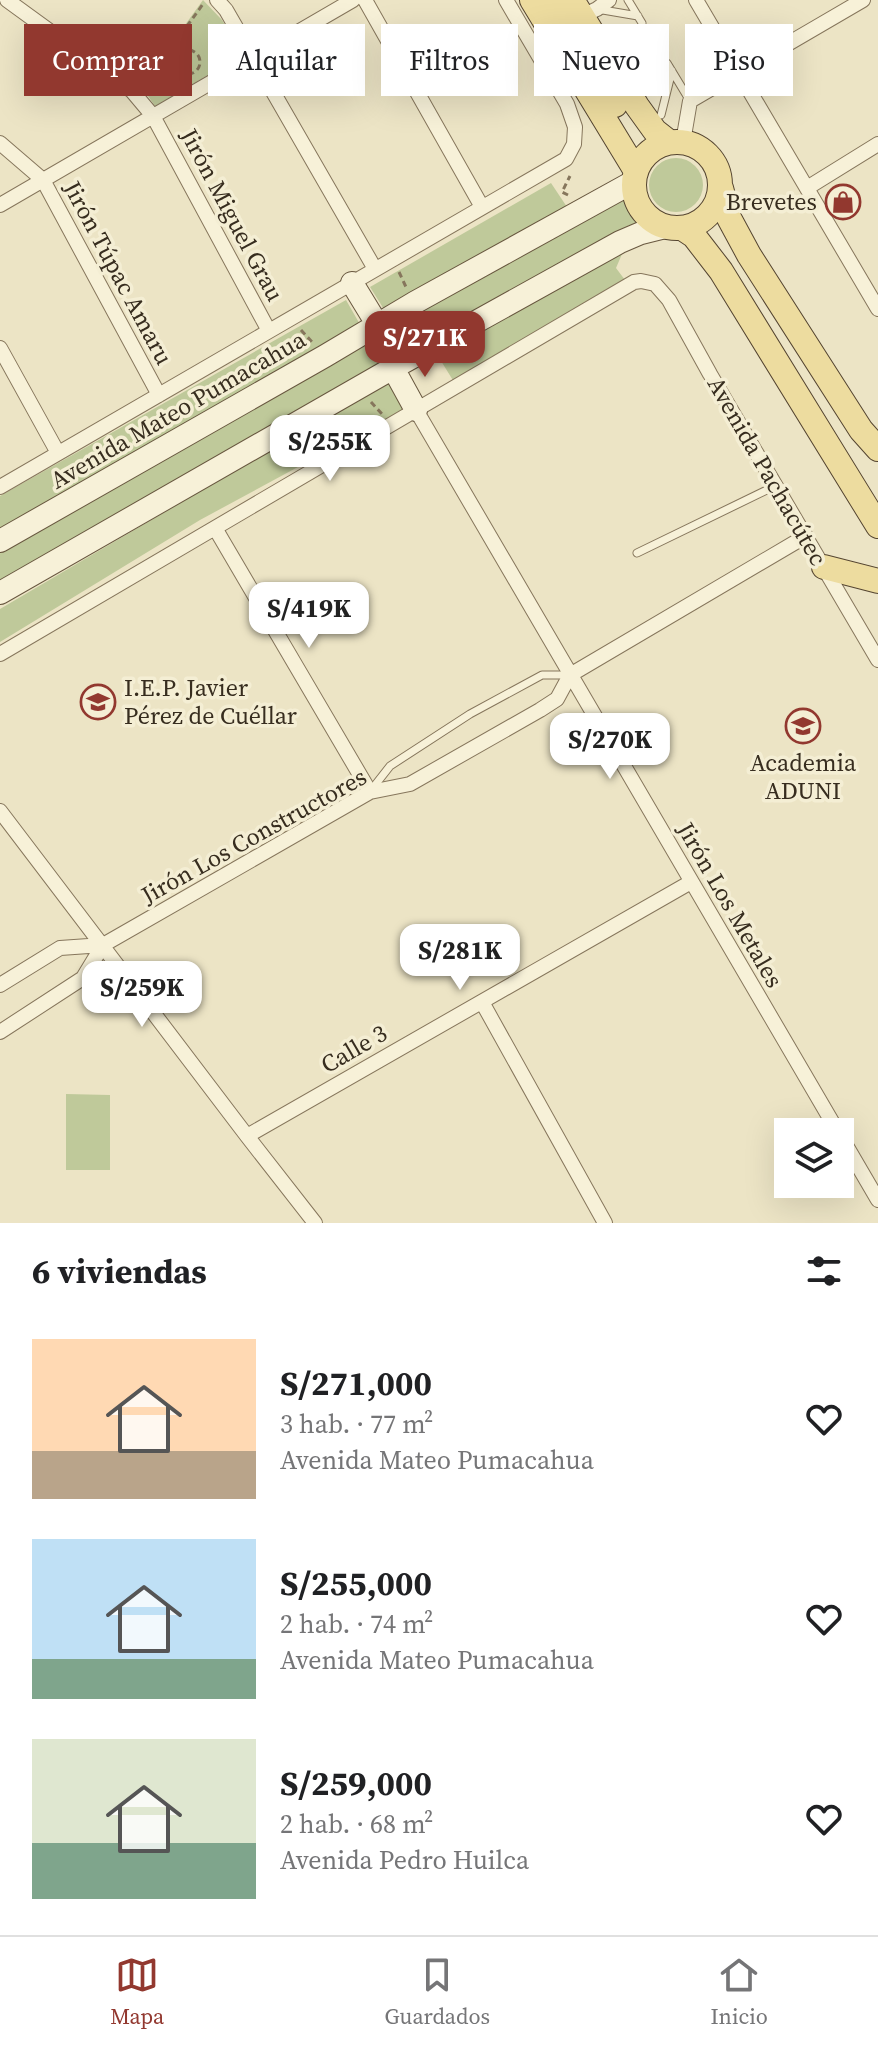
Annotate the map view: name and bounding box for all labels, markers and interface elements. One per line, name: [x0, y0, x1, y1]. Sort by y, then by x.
chip: Comprar: [24, 24, 192, 96]
chip: Alquilar: [208, 24, 365, 96]
chip: Filtros: [381, 24, 518, 96]
chip: Nuevo: [534, 24, 669, 96]
chip: Piso: [685, 24, 793, 96]
street label: Jirón Miguel Grau: [172, 122, 292, 307]
street label: Jirón Túpac Amaru: [56, 174, 181, 370]
shop icon: Brevetes: [824, 183, 862, 221]
place label: Brevetes: [726, 185, 817, 218]
pin: S/271K: [360, 311, 490, 379]
text: S/271K: [383, 319, 467, 355]
street label: Avenida Mateo Pumacahua: [44, 322, 312, 496]
street label: Avenida Pachacútec: [700, 370, 835, 571]
pin: S/255K: [265, 415, 395, 483]
text: S/255K: [288, 423, 372, 459]
pin: S/419K: [244, 582, 374, 650]
text: S/419K: [267, 590, 351, 626]
place label: I.E.P. Javier Pérez de Cuéllar: [124, 671, 297, 732]
school or university icon: I.E.P. Javier Pérez de Cuéllar: [79, 683, 117, 721]
school or university icon: Academia ADUNI: [784, 707, 822, 745]
pin: S/270K: [545, 713, 675, 781]
text: S/270K: [568, 721, 652, 757]
place label: Academia ADUNI: [750, 746, 857, 807]
street label: Jirón Los Constructores: [134, 760, 372, 912]
street label: Jirón Los Metales: [669, 815, 791, 993]
pin: S/281K: [395, 924, 525, 992]
text: S/281K: [418, 932, 502, 968]
pin: S/259K: [77, 961, 207, 1029]
text: S/259K: [100, 969, 184, 1005]
street label: Calle 3: [315, 1016, 393, 1081]
map controls: [774, 1118, 854, 1198]
button: layers: [774, 1118, 854, 1198]
text: 6 viviendas: [32, 1248, 207, 1294]
icon: filters: [802, 1249, 846, 1293]
text: S/271,000: [280, 1360, 432, 1406]
icon: home: [96, 1371, 192, 1467]
icon: heart: [802, 1397, 846, 1441]
text: 3 hab. · 77 m²: [280, 1406, 433, 1442]
text: Avenida Mateo Pumacahua: [280, 1442, 594, 1478]
text: S/255,000: [280, 1560, 432, 1606]
icon: home: [96, 1571, 192, 1667]
icon: heart: [802, 1597, 846, 1641]
text: 2 hab. · 74 m²: [280, 1606, 433, 1642]
text: Avenida Mateo Pumacahua: [280, 1642, 594, 1678]
text: S/259,000: [280, 1760, 432, 1806]
icon: home: [96, 1771, 192, 1867]
icon: heart: [802, 1797, 846, 1841]
text: 2 hab. · 68 m²: [280, 1806, 433, 1842]
text: Avenida Pedro Huilca: [280, 1842, 529, 1878]
tab: Mapa: [110, 1953, 164, 2031]
tab: Guardados: [385, 1953, 490, 2031]
tab: Inicio: [710, 1953, 768, 2031]

